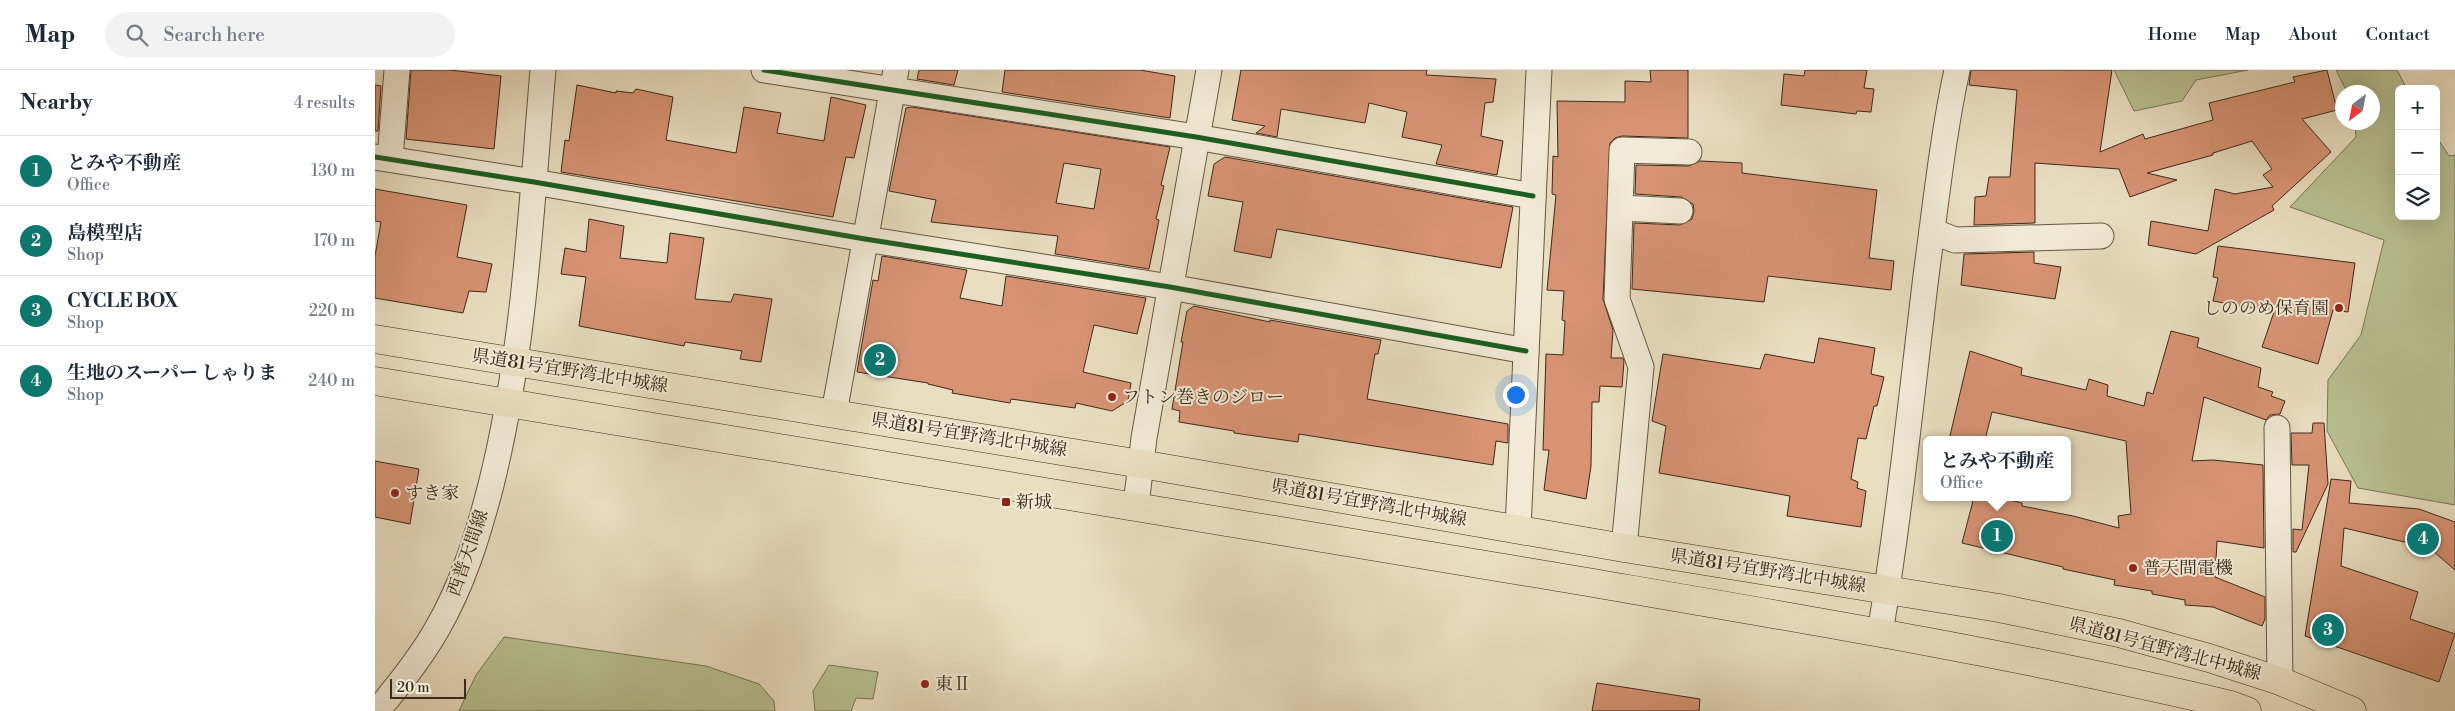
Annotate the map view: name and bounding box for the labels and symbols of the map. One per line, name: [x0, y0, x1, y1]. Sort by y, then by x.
north arrow: [2335, 85, 2380, 130]
place label: しののめ保育園: [2203, 297, 2329, 320]
marker: しののめ保育園: [2333, 302, 2345, 314]
pin: 2: [864, 341, 896, 379]
street label: 県道81号宜野湾北中城線: [470, 344, 670, 398]
your location: [1503, 382, 1529, 408]
place label: フトン巻きのジロー: [1122, 386, 1284, 409]
marker: フトン巻きのジロー: [1106, 391, 1118, 403]
street label: 県道81号宜野湾北中城線: [869, 408, 1069, 462]
street label: 県道81号宜野湾北中城線: [1269, 474, 1469, 532]
place label: すき家: [405, 482, 459, 505]
marker: すき家: [389, 487, 401, 499]
place label: 新城: [1016, 491, 1052, 514]
marker: 新城: [1000, 496, 1012, 508]
street label: 西普天間線: [442, 507, 494, 599]
pin: 1: [1981, 517, 2013, 555]
pin: 4: [2407, 520, 2439, 558]
street label: 県道81号宜野湾北中城線: [1668, 544, 1868, 598]
place label: 普天間電機: [2143, 557, 2233, 580]
marker: 普天間電機: [2127, 562, 2139, 574]
pin: 3: [2312, 611, 2344, 649]
street label: 県道81号宜野湾北中城線: [2066, 612, 2264, 686]
place label: 東Ⅱ: [935, 673, 971, 696]
scale bar: [390, 676, 466, 699]
marker: 東Ⅱ: [919, 678, 931, 690]

